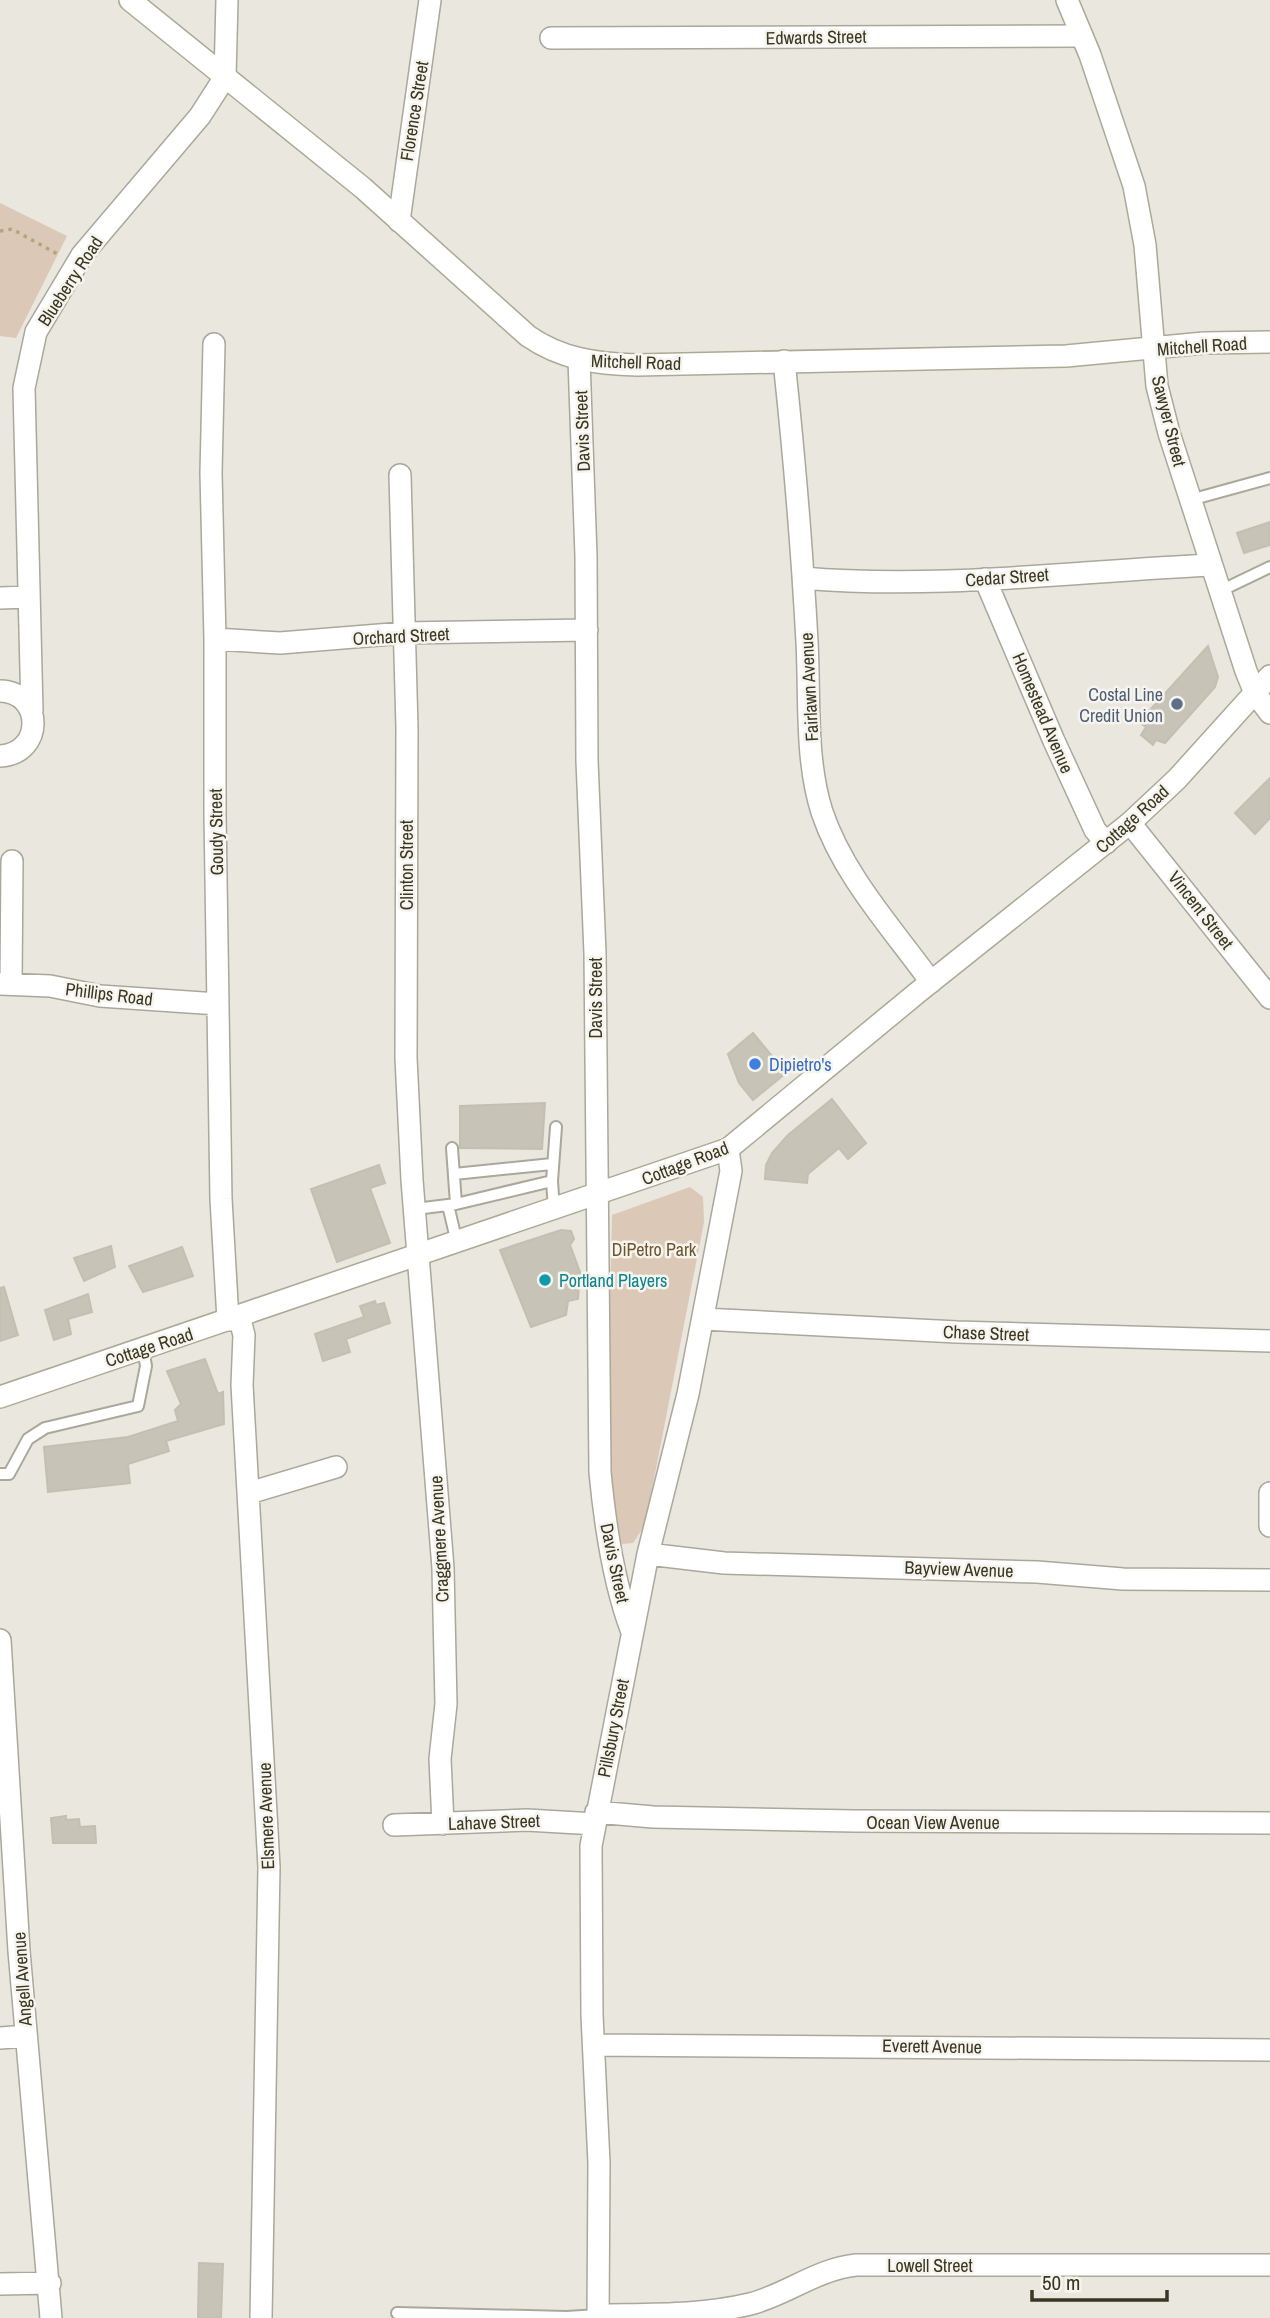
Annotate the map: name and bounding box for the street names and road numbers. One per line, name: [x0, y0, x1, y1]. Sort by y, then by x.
street label: Edwards Street: [765, 24, 867, 50]
street label: Florence Street: [394, 59, 434, 163]
street label: Blueberry Road: [32, 231, 108, 331]
street label: Mitchell Road: [1156, 330, 1248, 362]
street label: Mitchell Road: [590, 348, 682, 376]
street label: Sawyer Street: [1146, 373, 1192, 469]
street label: Davis Street: [568, 390, 596, 472]
street label: Cedar Street: [964, 562, 1050, 592]
street label: Orchard Street: [352, 621, 450, 651]
street label: Fairlawn Avenue: [794, 632, 824, 742]
street label: Homestead Avenue: [1006, 649, 1080, 777]
street label: Cottage Road: [1090, 779, 1174, 859]
street label: Goudy Street: [203, 788, 229, 876]
street label: Clinton Street: [394, 820, 419, 910]
street label: Vincent Street: [1162, 866, 1240, 954]
street label: Davis Street: [583, 957, 608, 1039]
street label: Phillips Road: [64, 976, 154, 1012]
street label: Cottage Road: [638, 1135, 732, 1191]
street label: Chase Street: [943, 1319, 1029, 1347]
street label: Cottage Road: [102, 1321, 196, 1373]
street label: Craggmere Avenue: [423, 1475, 455, 1603]
street label: Davis Street: [594, 1521, 636, 1605]
street label: Bayview Avenue: [904, 1555, 1014, 1583]
street label: Pillsbury Street: [591, 1676, 635, 1780]
street label: Elsmere Avenue: [252, 1762, 280, 1870]
street label: Lahave Street: [448, 1808, 540, 1836]
street label: Ocean View Avenue: [866, 1810, 1000, 1835]
street label: Angell Avenue: [6, 1931, 38, 2028]
street label: Everett Avenue: [882, 2033, 982, 2059]
street label: Lowell Street: [887, 2253, 973, 2278]

